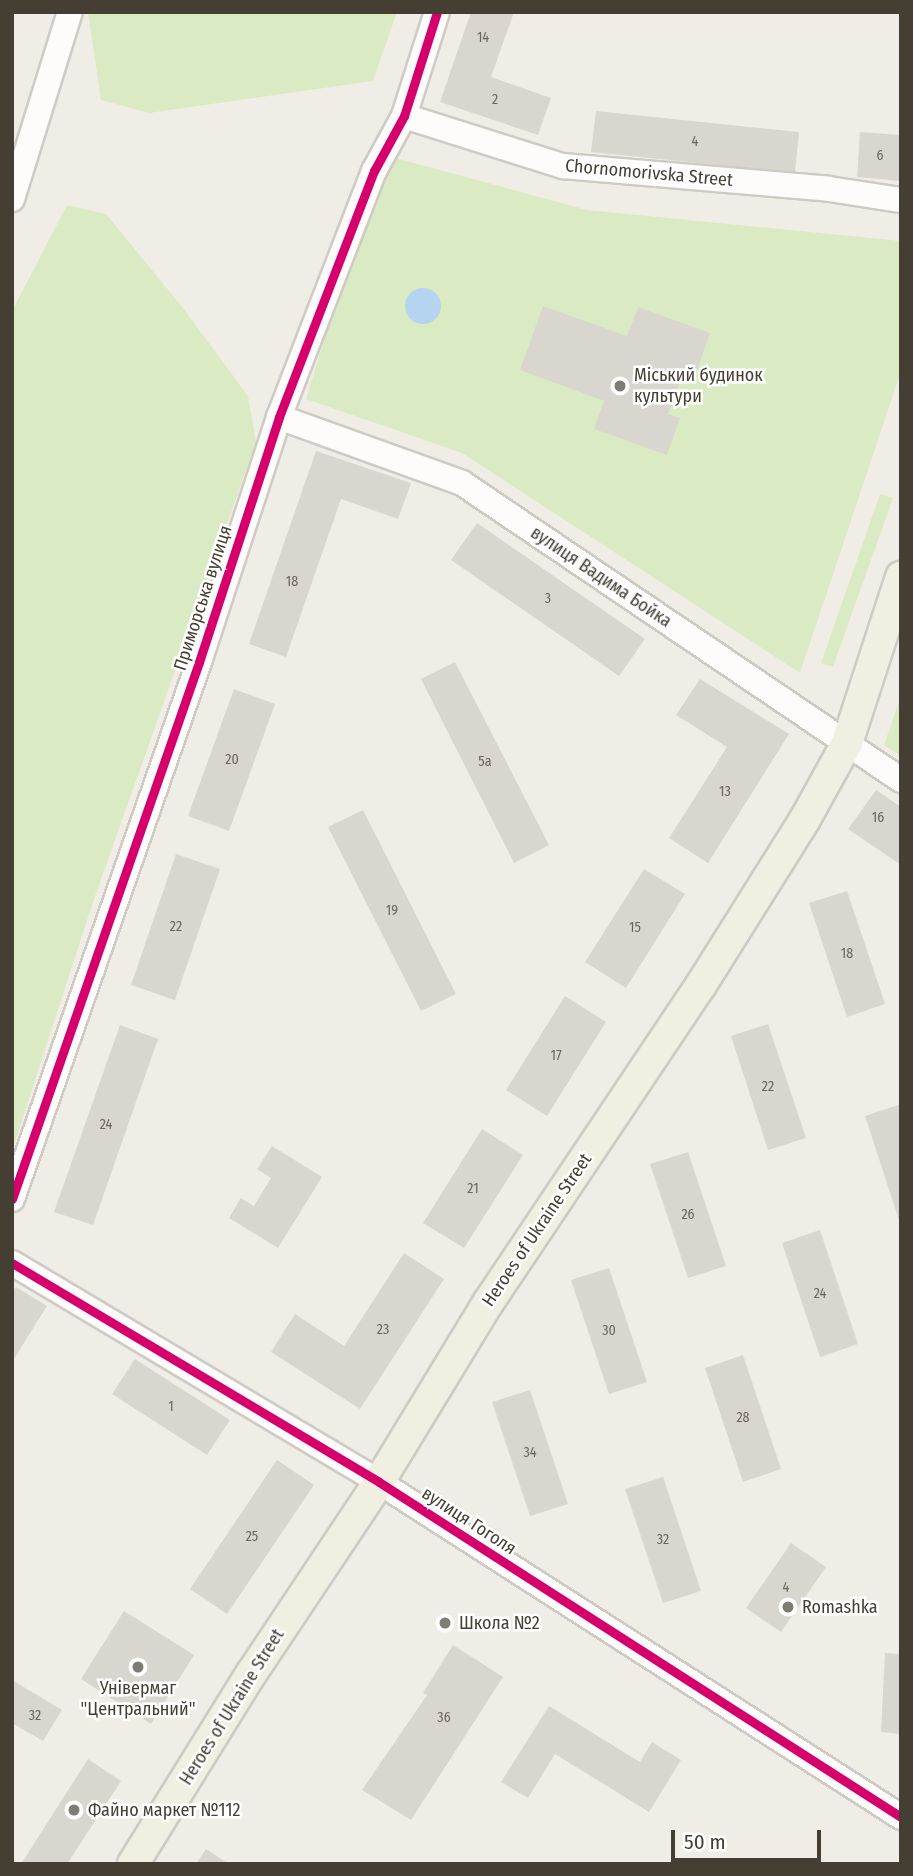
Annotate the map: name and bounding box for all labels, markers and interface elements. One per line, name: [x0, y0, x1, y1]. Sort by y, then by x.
house number: 14: [477, 30, 489, 46]
house number: 2: [492, 92, 498, 108]
house number: 4: [692, 134, 698, 150]
house number: 6: [877, 148, 883, 164]
street label: Chornomorivska Street: [564, 155, 734, 191]
place label: Міський будинок культури: [634, 365, 763, 408]
marker: Міський будинок культури: [612, 378, 628, 394]
street label: вулиця Вадима Бойка: [526, 522, 676, 632]
street label: Приморська вулиця: [169, 523, 237, 673]
house number: 18: [286, 574, 298, 590]
house number: 3: [545, 591, 551, 607]
house number: 20: [225, 752, 239, 768]
house number: 5а: [478, 754, 492, 770]
house number: 13: [719, 784, 731, 800]
house number: 16: [872, 810, 884, 826]
house number: 19: [386, 903, 398, 919]
house number: 22: [170, 919, 182, 935]
house number: 15: [629, 920, 641, 936]
house number: 18: [841, 946, 853, 962]
house number: 17: [550, 1048, 562, 1064]
house number: 22: [762, 1079, 774, 1095]
house number: 24: [100, 1117, 112, 1133]
street label: Heroes of Ukraine Street: [478, 1149, 596, 1311]
house number: 21: [467, 1181, 479, 1197]
house number: 26: [681, 1207, 695, 1223]
house number: 24: [814, 1286, 826, 1302]
house number: 23: [377, 1322, 389, 1338]
house number: 30: [602, 1323, 616, 1339]
house number: 1: [168, 1399, 174, 1415]
house number: 28: [736, 1410, 750, 1426]
house number: 34: [523, 1445, 537, 1461]
street label: вулиця Гоголя: [418, 1482, 520, 1560]
house number: 25: [246, 1529, 258, 1545]
house number: 32: [657, 1532, 669, 1548]
house number: 4: [783, 1580, 789, 1596]
place label: Romashka: [802, 1596, 878, 1618]
marker: Romashka: [780, 1599, 796, 1615]
place label: Школа №2: [459, 1612, 540, 1634]
marker: Школа №2: [437, 1615, 453, 1631]
street label: Heroes of Ukraine Street: [175, 1625, 289, 1789]
marker: Універмаг "Центральний": [130, 1659, 146, 1675]
place label: Універмаг "Центральний": [80, 1678, 196, 1720]
house number: 32: [29, 1708, 41, 1724]
house number: 36: [437, 1710, 451, 1726]
place label: Файно маркет №112: [88, 1799, 240, 1821]
marker: Файно маркет №112: [66, 1802, 82, 1818]
scale bar: [675, 1816, 825, 1860]
text: 50 m: [684, 1829, 726, 1855]

